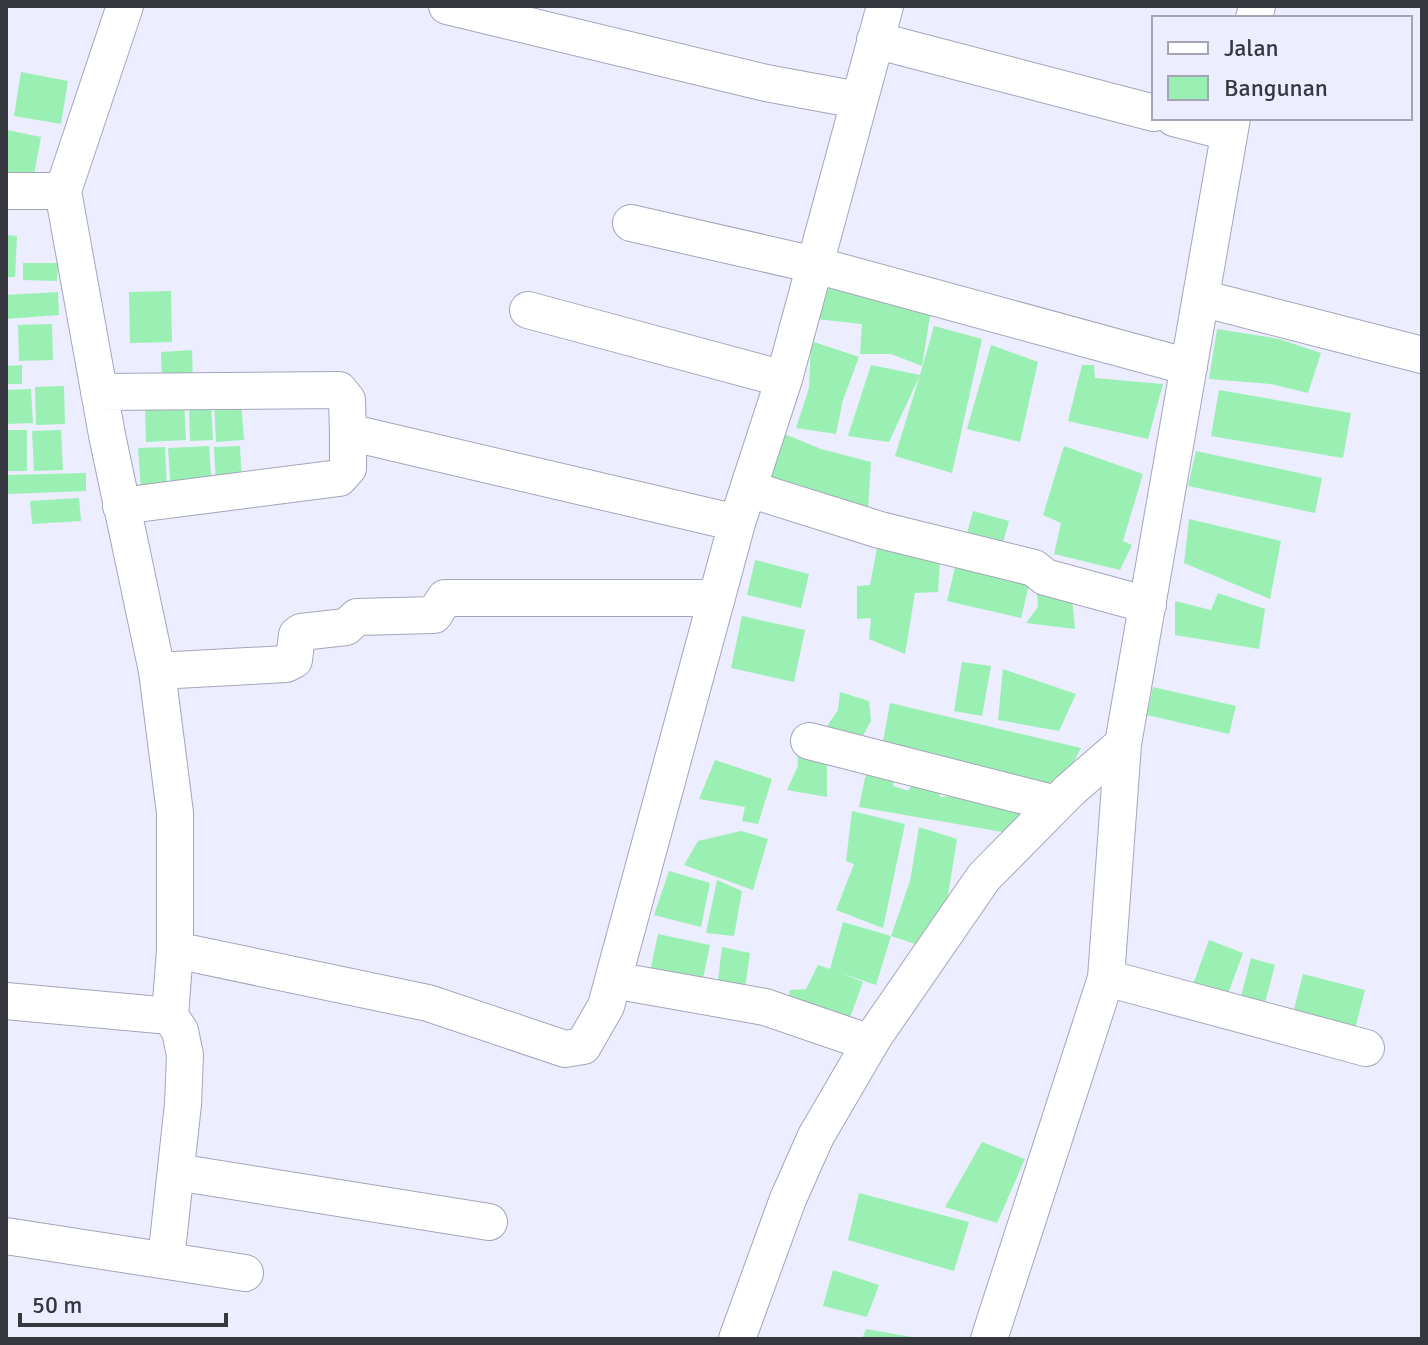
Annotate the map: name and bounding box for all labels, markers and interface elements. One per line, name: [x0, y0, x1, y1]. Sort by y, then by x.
legend: [1152, 16, 1412, 120]
text: Jalan: [1224, 33, 1279, 63]
text: Bangunan: [1224, 73, 1328, 103]
scale bar: [20, 1277, 226, 1327]
text: 50 m: [32, 1290, 82, 1320]

